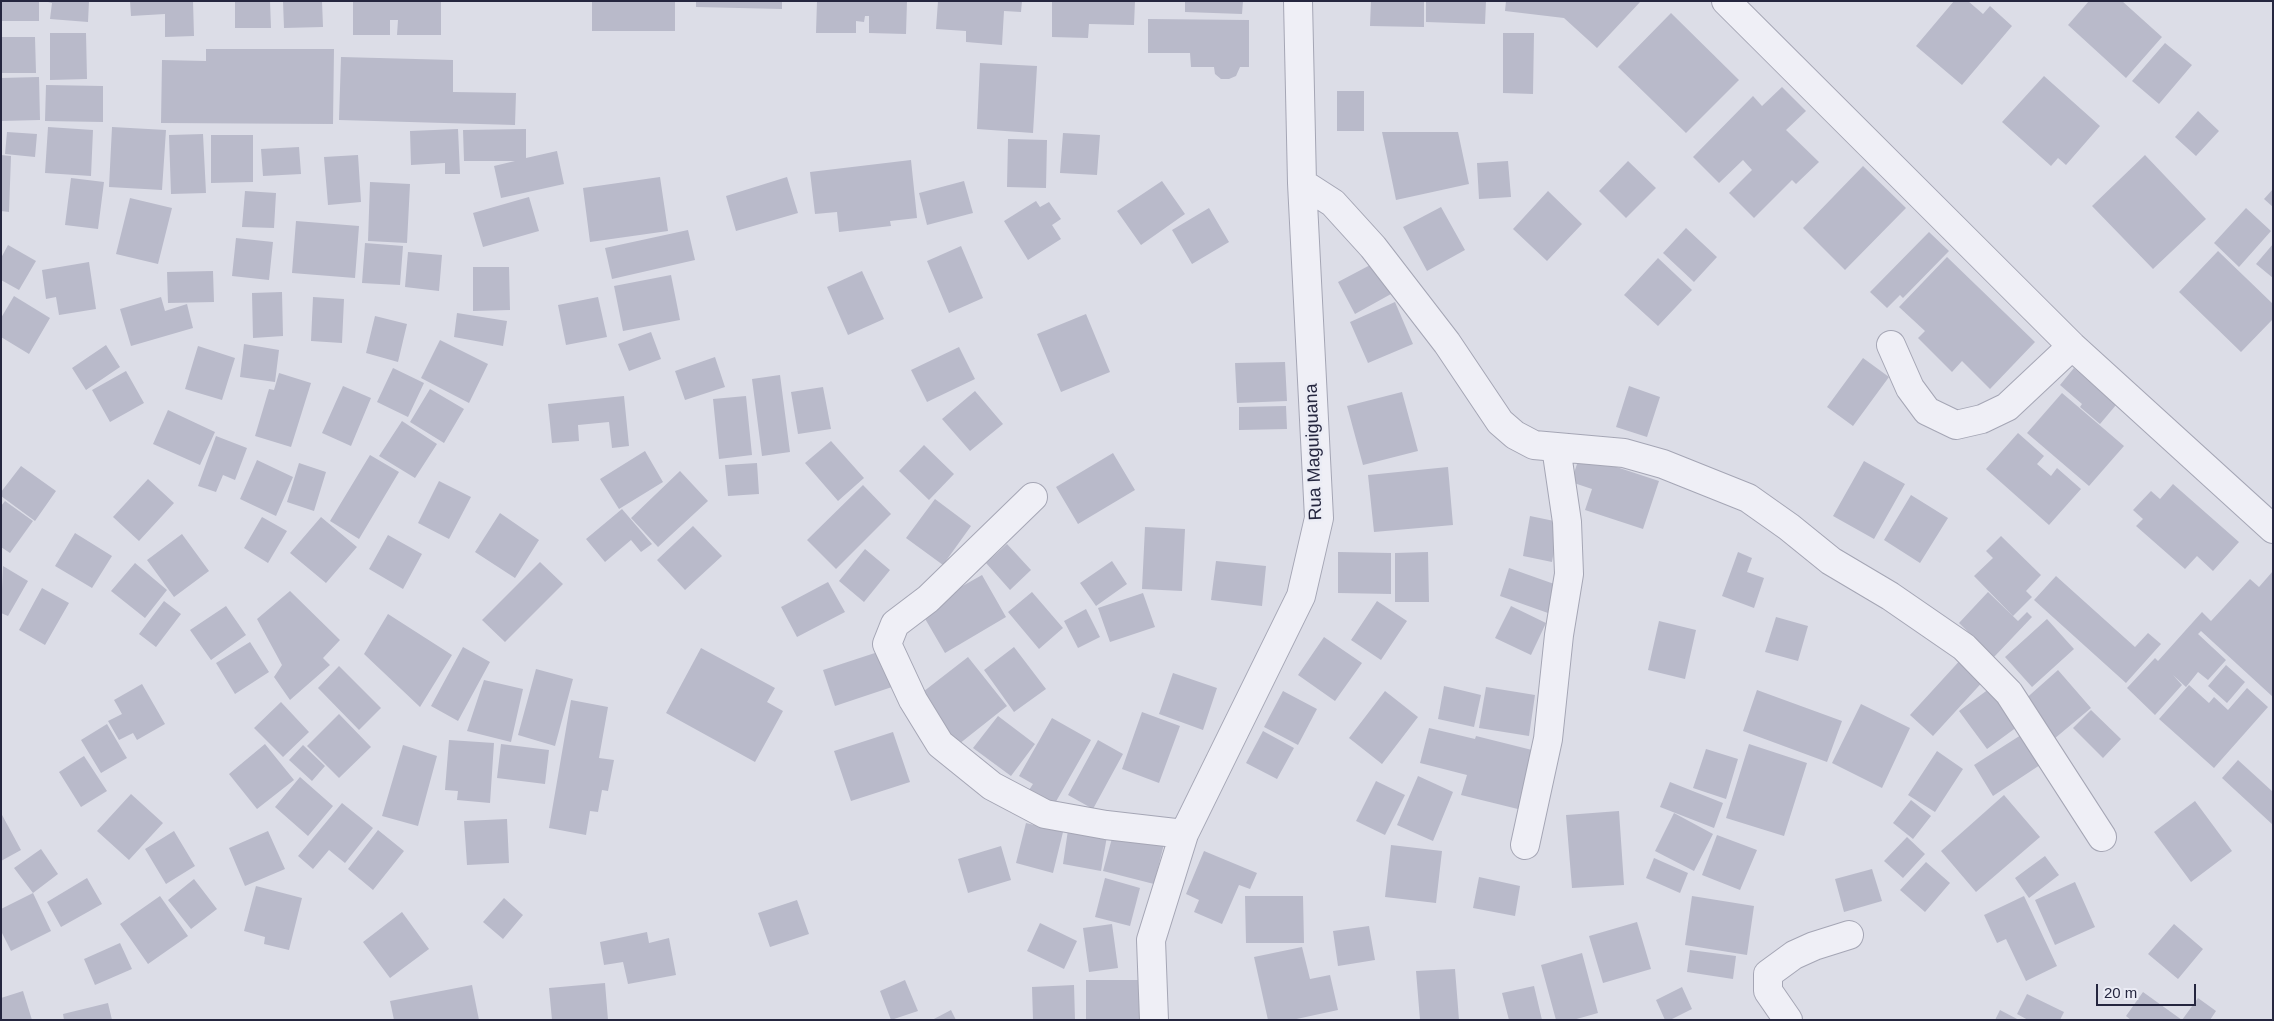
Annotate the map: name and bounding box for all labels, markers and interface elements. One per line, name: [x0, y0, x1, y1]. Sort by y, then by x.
street label: Rua Maguiguana: [1301, 383, 1327, 521]
scale bar: [2099, 974, 2199, 1006]
text: 20 m: [2104, 984, 2137, 1001]

